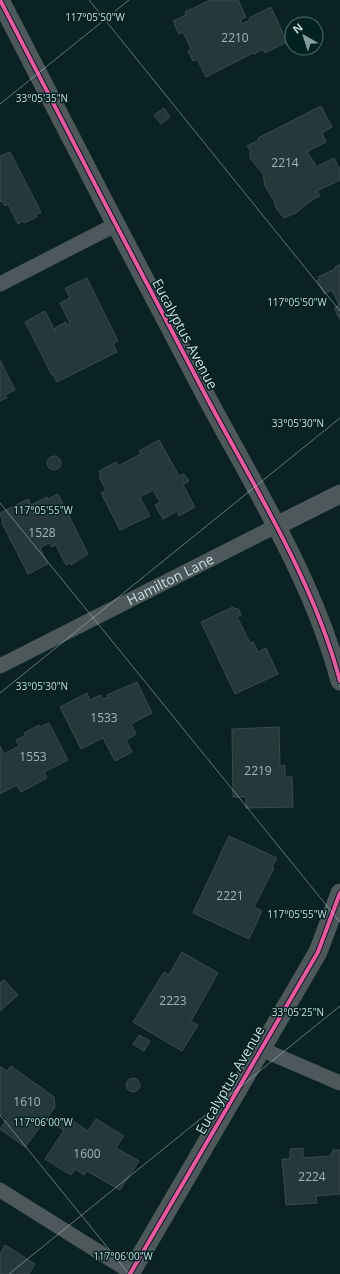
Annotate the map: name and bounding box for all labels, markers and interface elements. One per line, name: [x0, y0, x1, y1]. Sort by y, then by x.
text: 117°05'50"W: [65, 10, 126, 24]
north arrow: [284, 16, 324, 56]
text: N: [289, 19, 306, 36]
house number: 2210: [221, 29, 249, 46]
text: 33°05'35"N: [16, 91, 68, 105]
house number: 2214: [271, 154, 299, 171]
street label: Eucalyptus Avenue: [148, 275, 223, 392]
text: 117°05'50"W: [267, 295, 328, 309]
text: 33°05'30"N: [272, 416, 324, 430]
text: 117°05'55"W: [13, 503, 74, 517]
house number: 1528: [28, 524, 56, 541]
street label: Hamilton Lane: [123, 549, 217, 609]
text: 33°05'30"N: [16, 679, 68, 693]
house number: 1533: [90, 709, 118, 726]
house number: 1553: [19, 748, 47, 765]
house number: 2219: [244, 762, 272, 779]
house number: 2221: [216, 887, 244, 904]
text: 117°05'55"W: [267, 907, 328, 921]
house number: 2223: [159, 992, 187, 1009]
text: 33°05'25"N: [272, 1005, 324, 1019]
street label: Eucalyptus Avenue: [191, 1022, 269, 1138]
house number: 1610: [13, 1093, 41, 1110]
text: 117°06'00"W: [13, 1115, 74, 1129]
house number: 1600: [73, 1145, 101, 1162]
house number: 2224: [298, 1168, 326, 1185]
text: 117°06'00"W: [93, 1249, 154, 1263]

